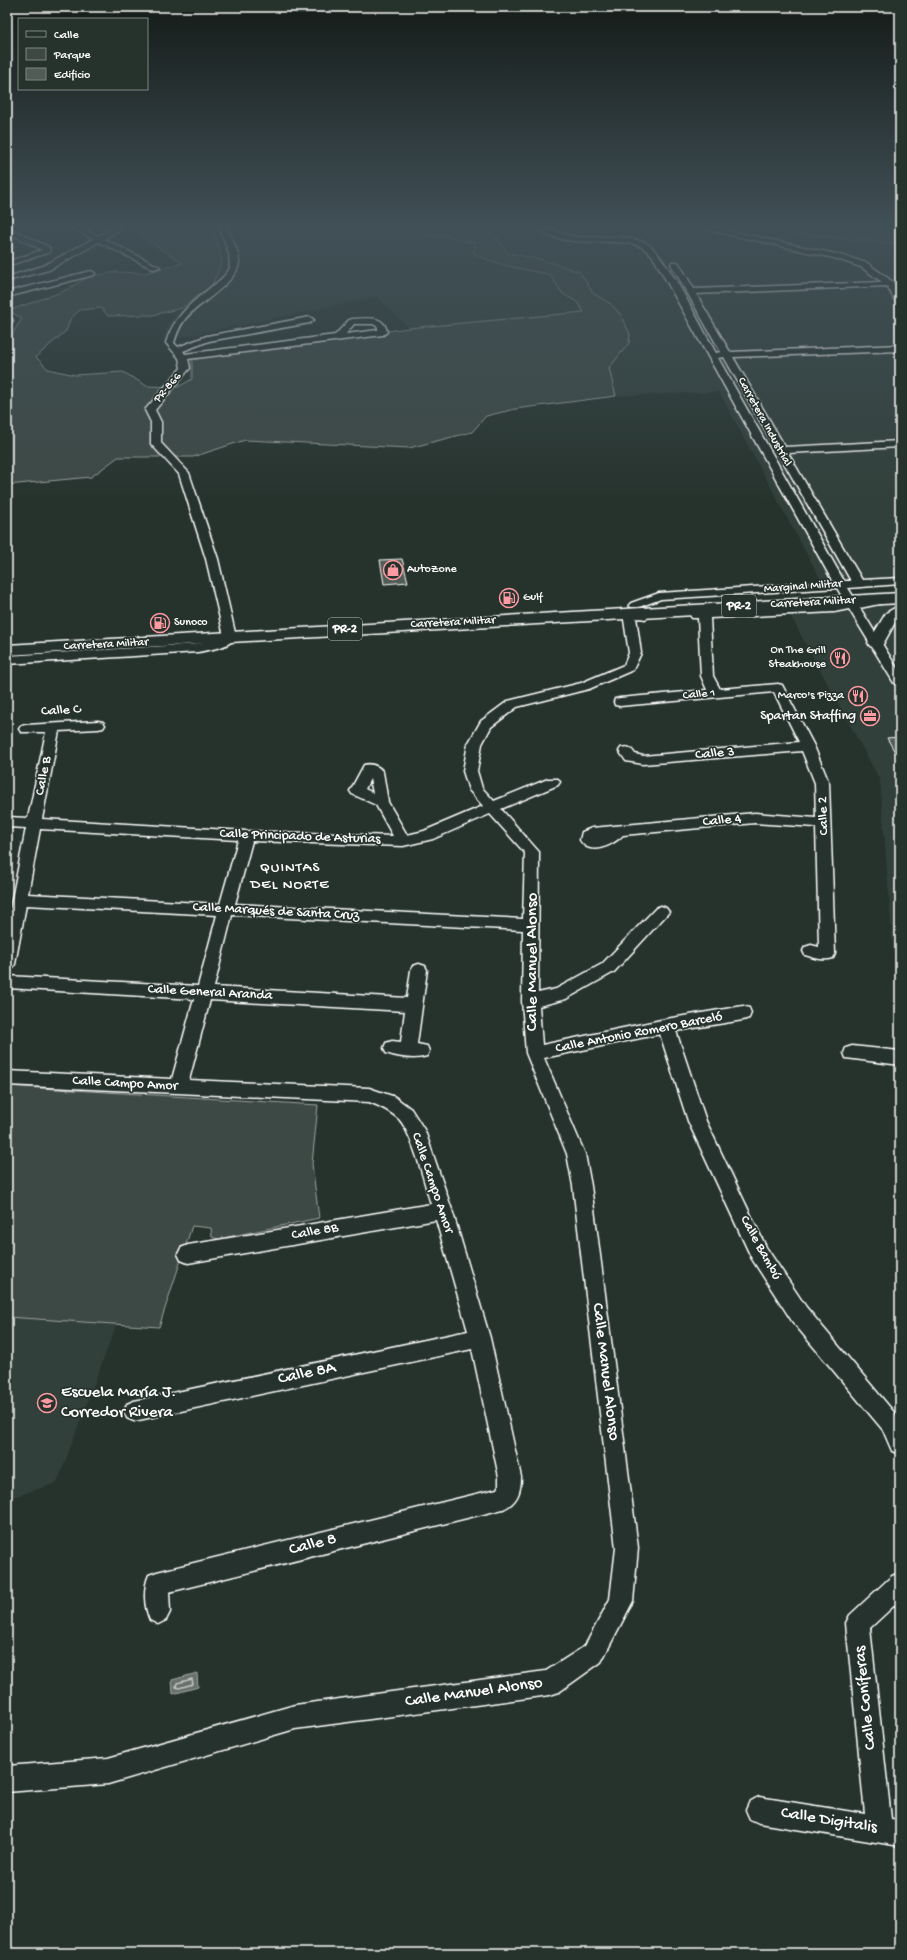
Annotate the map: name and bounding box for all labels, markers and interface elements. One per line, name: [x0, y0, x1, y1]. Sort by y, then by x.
legend: [18, 18, 148, 90]
text: Calle: [54, 29, 79, 43]
text: Parque: [53, 49, 91, 63]
text: Edificio: [54, 69, 90, 83]
street label: PR-866: [150, 369, 185, 407]
street label: Carretera Industrial: [734, 375, 794, 469]
shop icon: AutoZone: [382, 559, 404, 581]
place label: AutoZone: [407, 563, 458, 577]
street label: Marginal Militar: [763, 577, 844, 597]
fuel station icon: Gulf: [498, 587, 520, 609]
place label: Gulf: [523, 591, 544, 605]
street label: Carretera Militar: [770, 594, 857, 612]
road number: PR-2: [722, 595, 756, 617]
fuel station icon: Sunoco: [149, 612, 171, 634]
street label: Carretera Militar: [410, 614, 497, 632]
place label: Sunoco: [174, 616, 207, 630]
road number: PR-2: [328, 618, 362, 640]
street label: Carretera Militar: [63, 636, 150, 654]
place label: On The Grill Steakhouse: [768, 644, 827, 672]
restaurant icon: On The Grill Steakhouse: [829, 647, 851, 669]
restaurant icon: Marco's Pizza: [847, 685, 869, 707]
street label: Calle 1: [682, 687, 716, 703]
place label: Marco's Pizza: [778, 689, 844, 703]
street label: Calle C: [41, 701, 83, 721]
office icon: Spartan Staffing: [859, 705, 881, 727]
place label: Spartan Staffing: [760, 708, 856, 725]
street label: Calle 3: [695, 744, 735, 764]
street label: Calle B: [32, 754, 56, 797]
street label: Calle 2: [815, 796, 833, 836]
street label: Calle 4: [702, 811, 742, 831]
street label: Calle Principado de Asturias: [219, 826, 382, 848]
district label: QUINTAS DEL NORTE: [250, 859, 329, 894]
street label: Calle Manuel Alonso: [523, 893, 543, 1031]
street label: Calle Marqués de Santa Cruz: [192, 899, 361, 925]
street label: Calle General Aranda: [147, 981, 274, 1005]
street label: Calle Antonio Romero Barceló: [554, 1008, 724, 1058]
street label: Calle Campo Amor: [72, 1073, 179, 1095]
street label: Calle Campo Amor: [407, 1130, 458, 1237]
street label: Calle Bambú: [735, 1213, 785, 1283]
street label: Calle 8B: [290, 1219, 340, 1244]
street label: Calle Manuel Alonso: [587, 1302, 623, 1442]
street label: Calle 8A: [276, 1358, 339, 1390]
place label: Escuela María J. Corredor Rivera: [61, 1383, 176, 1423]
school or university icon: Escuela María J. Corredor Rivera: [36, 1392, 58, 1414]
street label: Calle 8: [287, 1529, 339, 1561]
street label: Calle Coníferas: [851, 1644, 881, 1751]
street label: Calle Manuel Alonso: [404, 1673, 544, 1713]
street label: Calle Digitalis: [779, 1804, 879, 1839]

